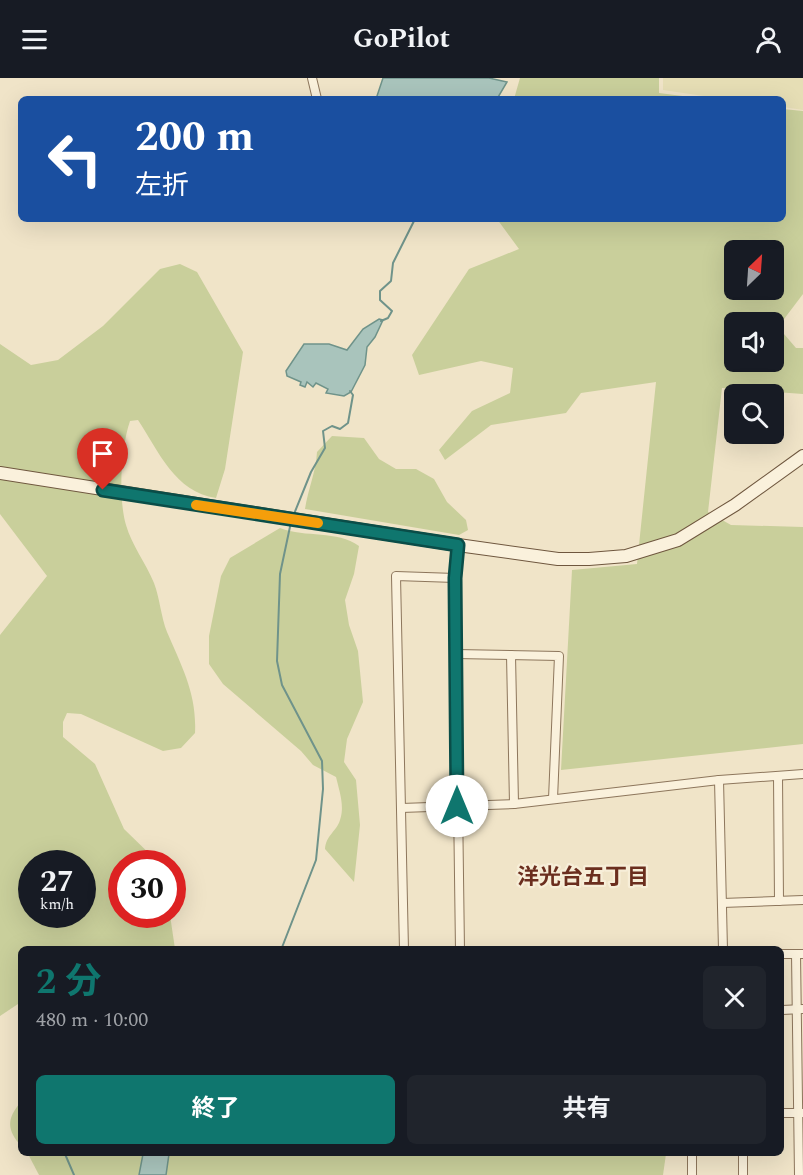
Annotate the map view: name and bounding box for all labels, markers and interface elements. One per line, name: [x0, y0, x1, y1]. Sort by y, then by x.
text: GoPilot: [353, 18, 450, 60]
icon: menu: [18, 23, 51, 56]
icon: person: [752, 23, 785, 56]
text: 200 m: [135, 106, 254, 169]
icon: left: [36, 120, 114, 198]
text: 左折: [135, 165, 189, 207]
north arrow: [724, 240, 784, 300]
map controls: [724, 240, 784, 444]
button: sound: [724, 312, 784, 372]
button: search: [724, 384, 784, 444]
pin: [77, 428, 128, 490]
icon: arrive: [86, 437, 119, 470]
position arrow: [425, 774, 489, 838]
speed limit sign: 30: [108, 850, 186, 928]
text: 27: [40, 859, 74, 905]
district label: 洋光台五丁目: [517, 861, 649, 894]
text: km/h: [40, 893, 74, 916]
text: 2 分: [36, 955, 101, 1010]
button: close: [703, 966, 766, 1029]
text: 480 m · 10:00: [36, 1005, 148, 1035]
button: 終了: [36, 1075, 395, 1144]
button: 共有: [407, 1075, 766, 1144]

